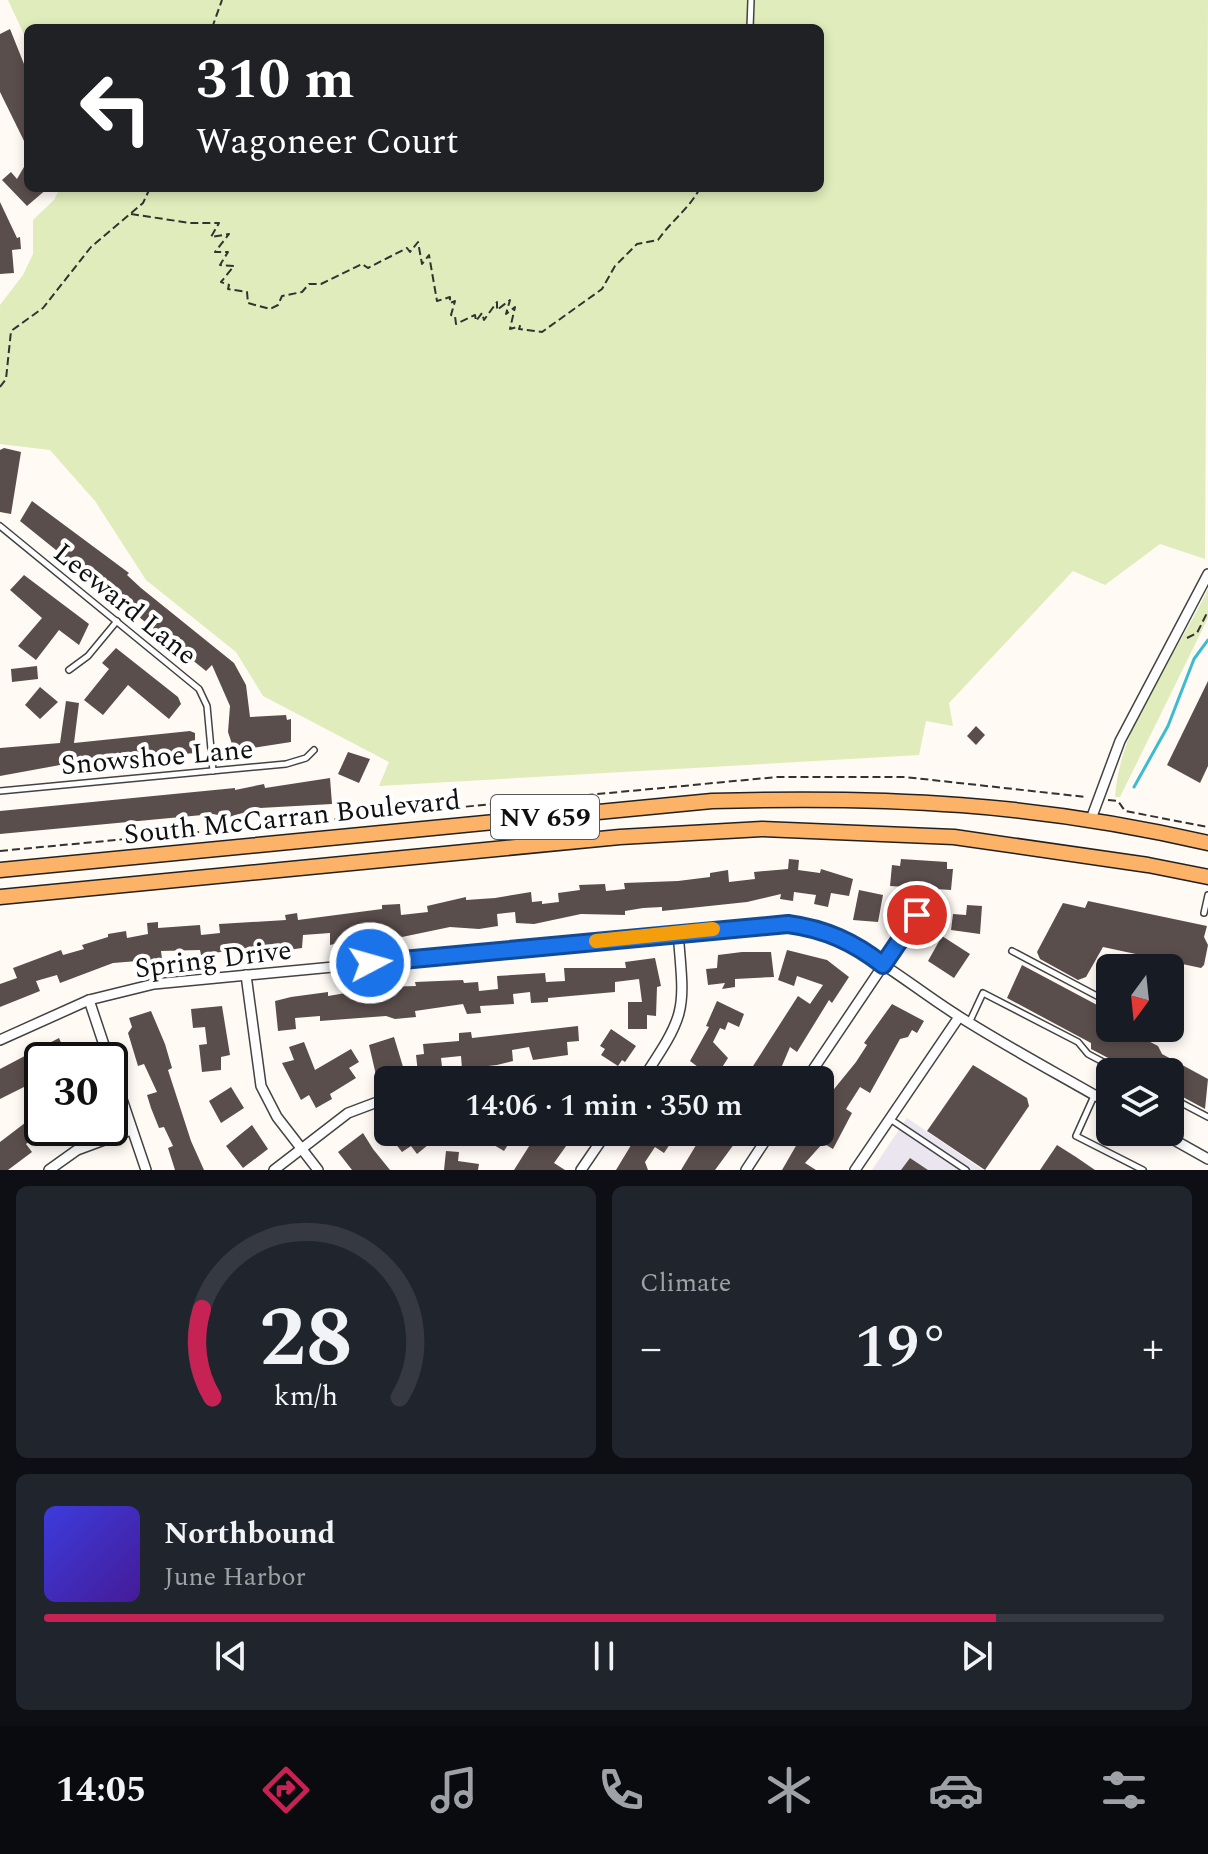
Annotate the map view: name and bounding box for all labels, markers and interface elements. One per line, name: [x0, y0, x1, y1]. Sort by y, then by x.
text: 310 m: [196, 38, 355, 123]
icon: left: [64, 56, 168, 160]
text: Wagoneer Court: [196, 115, 459, 170]
street label: Leeward Lane: [44, 533, 206, 676]
street label: Snowshoe Lane: [59, 728, 255, 787]
street label: South McCarran Boulevard: [122, 778, 463, 857]
road number: NV 659: [491, 795, 599, 839]
pin: [883, 881, 951, 949]
icon: arrive: [895, 893, 939, 937]
position arrow: [328, 921, 412, 1005]
street label: Spring Drive: [132, 929, 294, 990]
north arrow: [1096, 954, 1184, 1042]
map controls: [1096, 954, 1184, 1146]
speed limit sign: 30: [24, 1042, 128, 1146]
button: layers: [1096, 1058, 1184, 1146]
text: 14:06 · 1 min · 350 m: [465, 1083, 743, 1129]
text: Climate: [640, 1263, 731, 1303]
text: 28: [259, 1276, 353, 1403]
text: 19°: [855, 1302, 949, 1394]
text: −: [640, 1315, 662, 1382]
text: +: [1142, 1315, 1164, 1382]
text: km/h: [274, 1375, 338, 1418]
text: Northbound: [164, 1511, 335, 1557]
text: June Harbor: [164, 1557, 306, 1597]
icon: previous: [209, 1634, 253, 1678]
icon: pause: [582, 1634, 626, 1678]
icon: next: [955, 1634, 999, 1678]
icon: directions: [258, 1762, 314, 1818]
icon: music: [426, 1762, 482, 1818]
icon: phone: [593, 1762, 649, 1818]
icon: climate: [761, 1762, 817, 1818]
icon: car: [928, 1762, 984, 1818]
icon: filters: [1096, 1762, 1152, 1818]
text: 14:05: [56, 1763, 146, 1818]

